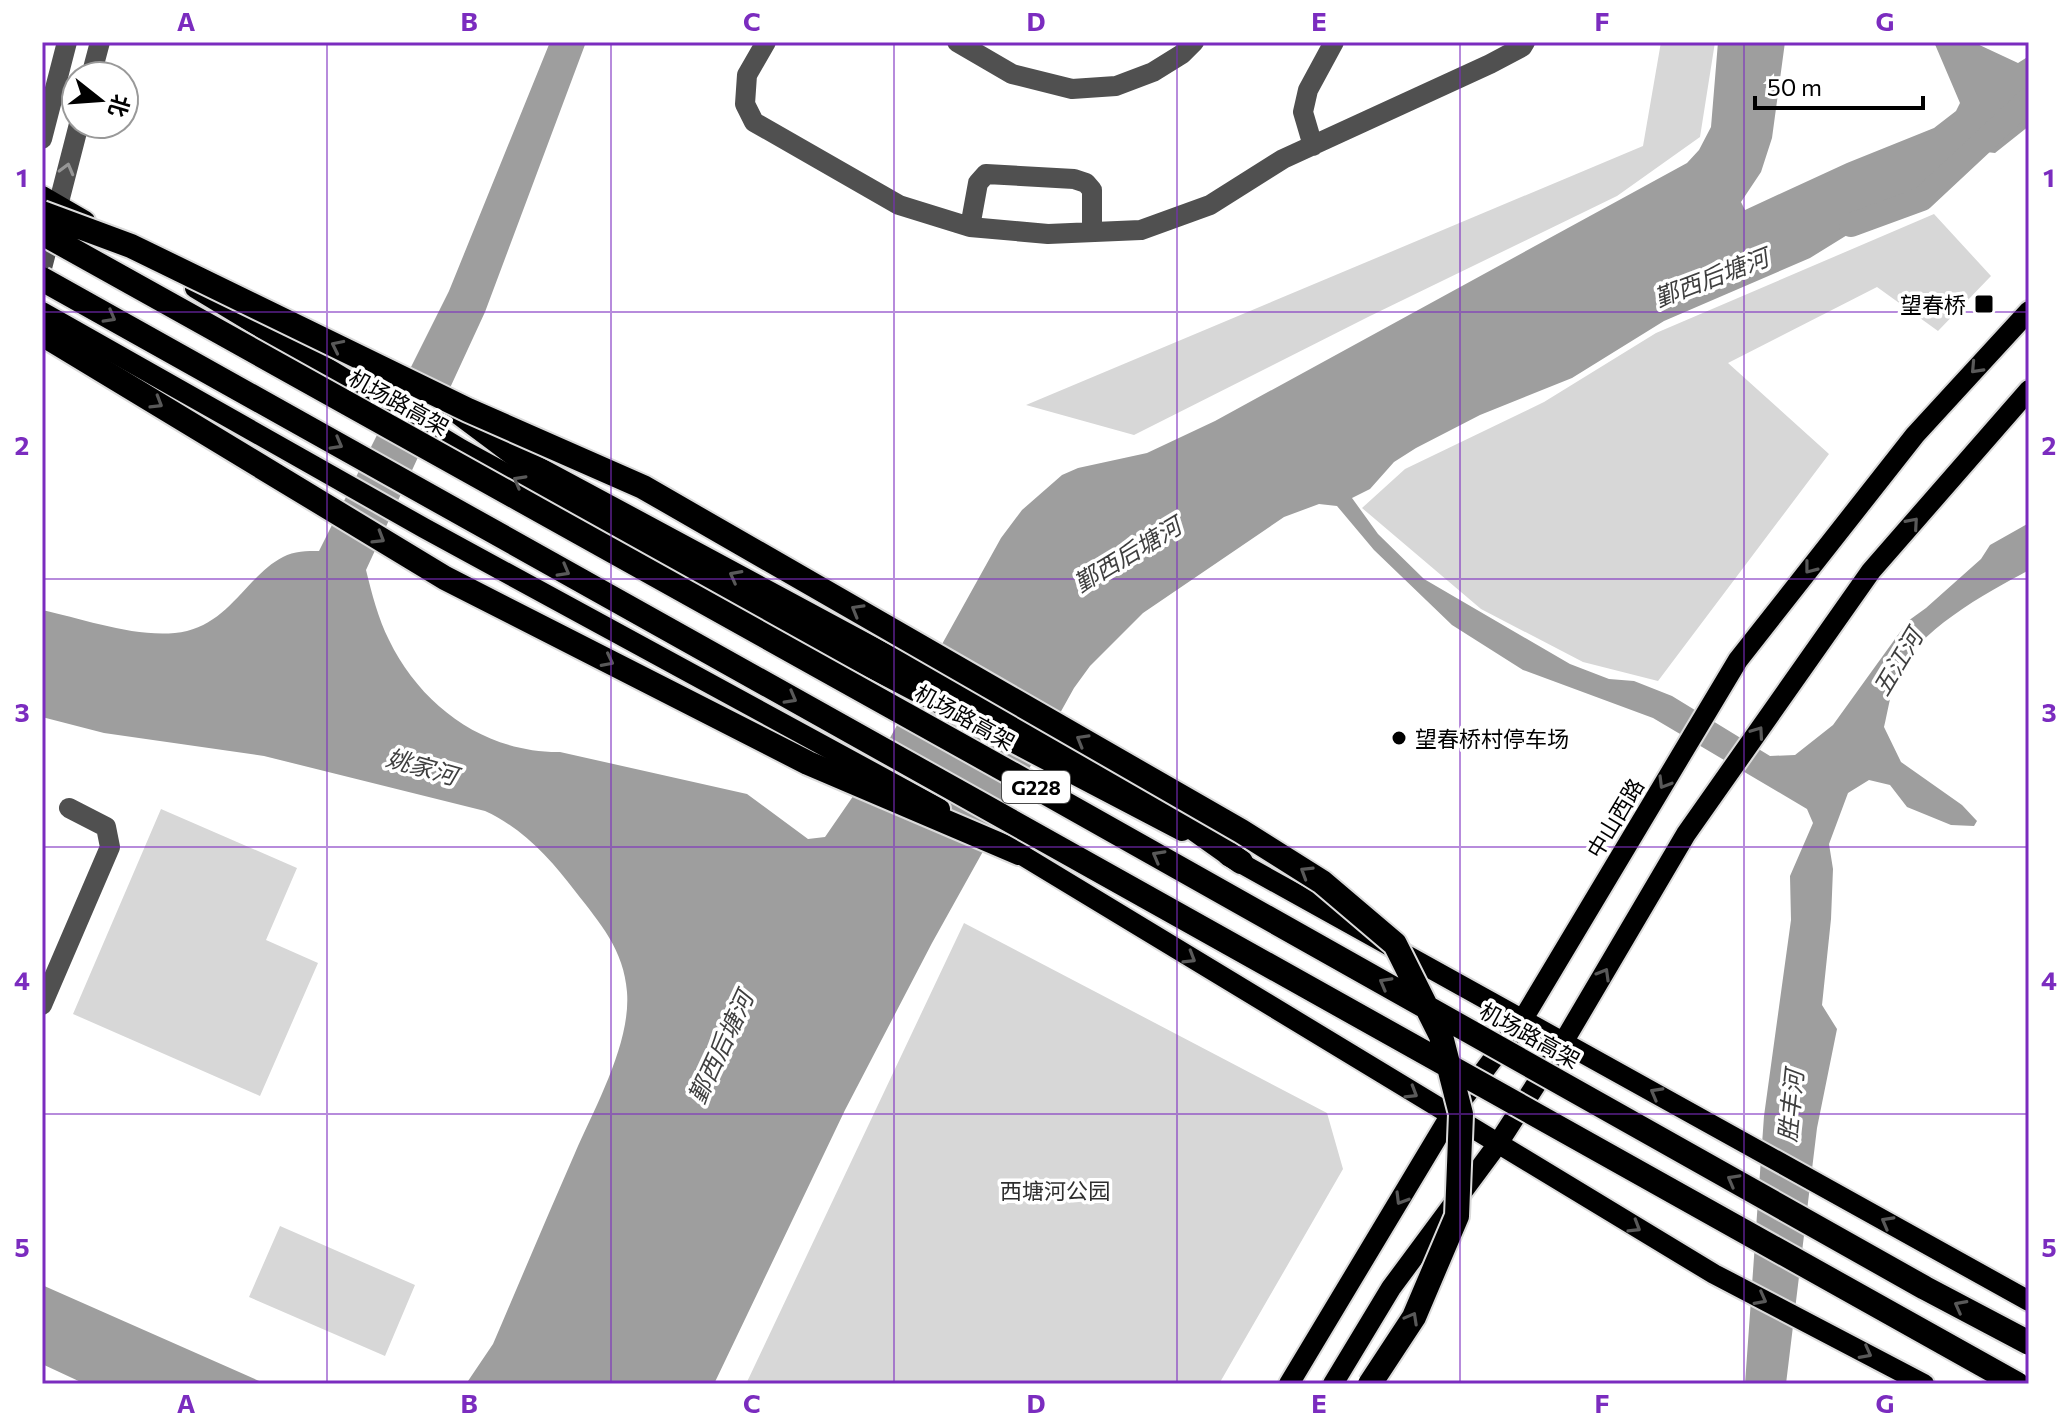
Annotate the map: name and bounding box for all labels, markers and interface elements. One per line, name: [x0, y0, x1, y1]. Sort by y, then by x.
text: A: [177, 5, 196, 36]
text: B: [460, 5, 478, 36]
text: C: [743, 5, 761, 36]
text: D: [1026, 5, 1046, 36]
text: E: [1311, 5, 1327, 36]
text: F: [1594, 5, 1610, 36]
text: G: [1876, 5, 1894, 36]
north arrow: [60, 60, 140, 140]
scale bar: [1755, 60, 1923, 110]
text: 50 m: [1767, 72, 1822, 101]
text: 北: [103, 92, 136, 120]
text: 1: [16, 161, 28, 192]
text: 1: [2043, 161, 2055, 192]
one-way arrow: [58, 162, 74, 176]
water label: 鄞西后塘河: [1650, 241, 1776, 312]
place label: 望春桥: [1900, 291, 1966, 318]
marker: 望春桥: [1973, 293, 1995, 315]
one-way arrow: [102, 308, 116, 323]
one-way arrow: [331, 340, 345, 356]
one-way arrow: [1972, 359, 1986, 374]
street label: 机场路高架: [344, 364, 454, 440]
one-way arrow: [148, 394, 163, 409]
text: 2: [15, 429, 29, 460]
text: 2: [2042, 429, 2056, 460]
one-way arrow: [329, 435, 343, 450]
one-way arrow: [513, 475, 527, 490]
water label: 鄞西后塘河: [1068, 509, 1189, 597]
one-way arrow: [1903, 518, 1918, 533]
one-way arrow: [370, 528, 385, 544]
one-way arrow: [1806, 559, 1820, 574]
one-way arrow: [555, 561, 570, 577]
one-way arrow: [729, 570, 743, 585]
one-way arrow: [851, 604, 866, 620]
water label: 五江河: [1866, 620, 1930, 700]
one-way arrow: [600, 651, 615, 667]
street label: 机场路高架: [910, 679, 1020, 755]
one-way arrow: [782, 688, 797, 704]
text: 3: [14, 696, 30, 727]
text: 3: [2041, 696, 2057, 727]
place label: 望春桥村停车场: [1415, 725, 1569, 752]
one-way arrow: [1748, 726, 1763, 740]
marker: 望春桥村停车场: [1390, 729, 1408, 747]
one-way arrow: [1076, 734, 1091, 750]
water label: 姚家河: [383, 742, 464, 791]
road number: G228: [1002, 771, 1070, 803]
street label: 中山西路: [1581, 773, 1649, 863]
one-way arrow: [1658, 774, 1674, 789]
one-way arrow: [1152, 850, 1166, 865]
one-way arrow: [1300, 866, 1315, 882]
one-way arrow: [1181, 948, 1196, 964]
text: 4: [14, 964, 30, 995]
text: 4: [2041, 964, 2057, 995]
one-way arrow: [1594, 968, 1609, 983]
one-way arrow: [1379, 977, 1393, 993]
water label: 鄞西后塘河: [682, 983, 760, 1108]
street label: 机场路高架: [1475, 997, 1585, 1073]
water label: 胜丰河: [1772, 1065, 1809, 1143]
one-way arrow: [1403, 1083, 1418, 1099]
one-way arrow: [1650, 1087, 1665, 1103]
one-way arrow: [1727, 1174, 1741, 1189]
park label: 西塘河公园: [1000, 1177, 1110, 1204]
one-way arrow: [1395, 1190, 1410, 1205]
one-way arrow: [1882, 1216, 1896, 1232]
one-way arrow: [1626, 1217, 1641, 1233]
text: 5: [14, 1231, 30, 1262]
text: 5: [2041, 1231, 2057, 1262]
one-way arrow: [1752, 1289, 1767, 1304]
one-way arrow: [1954, 1301, 1968, 1316]
one-way arrow: [1402, 1312, 1417, 1326]
one-way arrow: [1857, 1344, 1872, 1359]
text: A: [177, 1387, 196, 1418]
text: B: [460, 1387, 478, 1418]
text: C: [743, 1387, 761, 1418]
text: D: [1026, 1387, 1046, 1418]
text: E: [1311, 1387, 1327, 1418]
text: F: [1594, 1387, 1610, 1418]
text: G: [1876, 1387, 1894, 1418]

